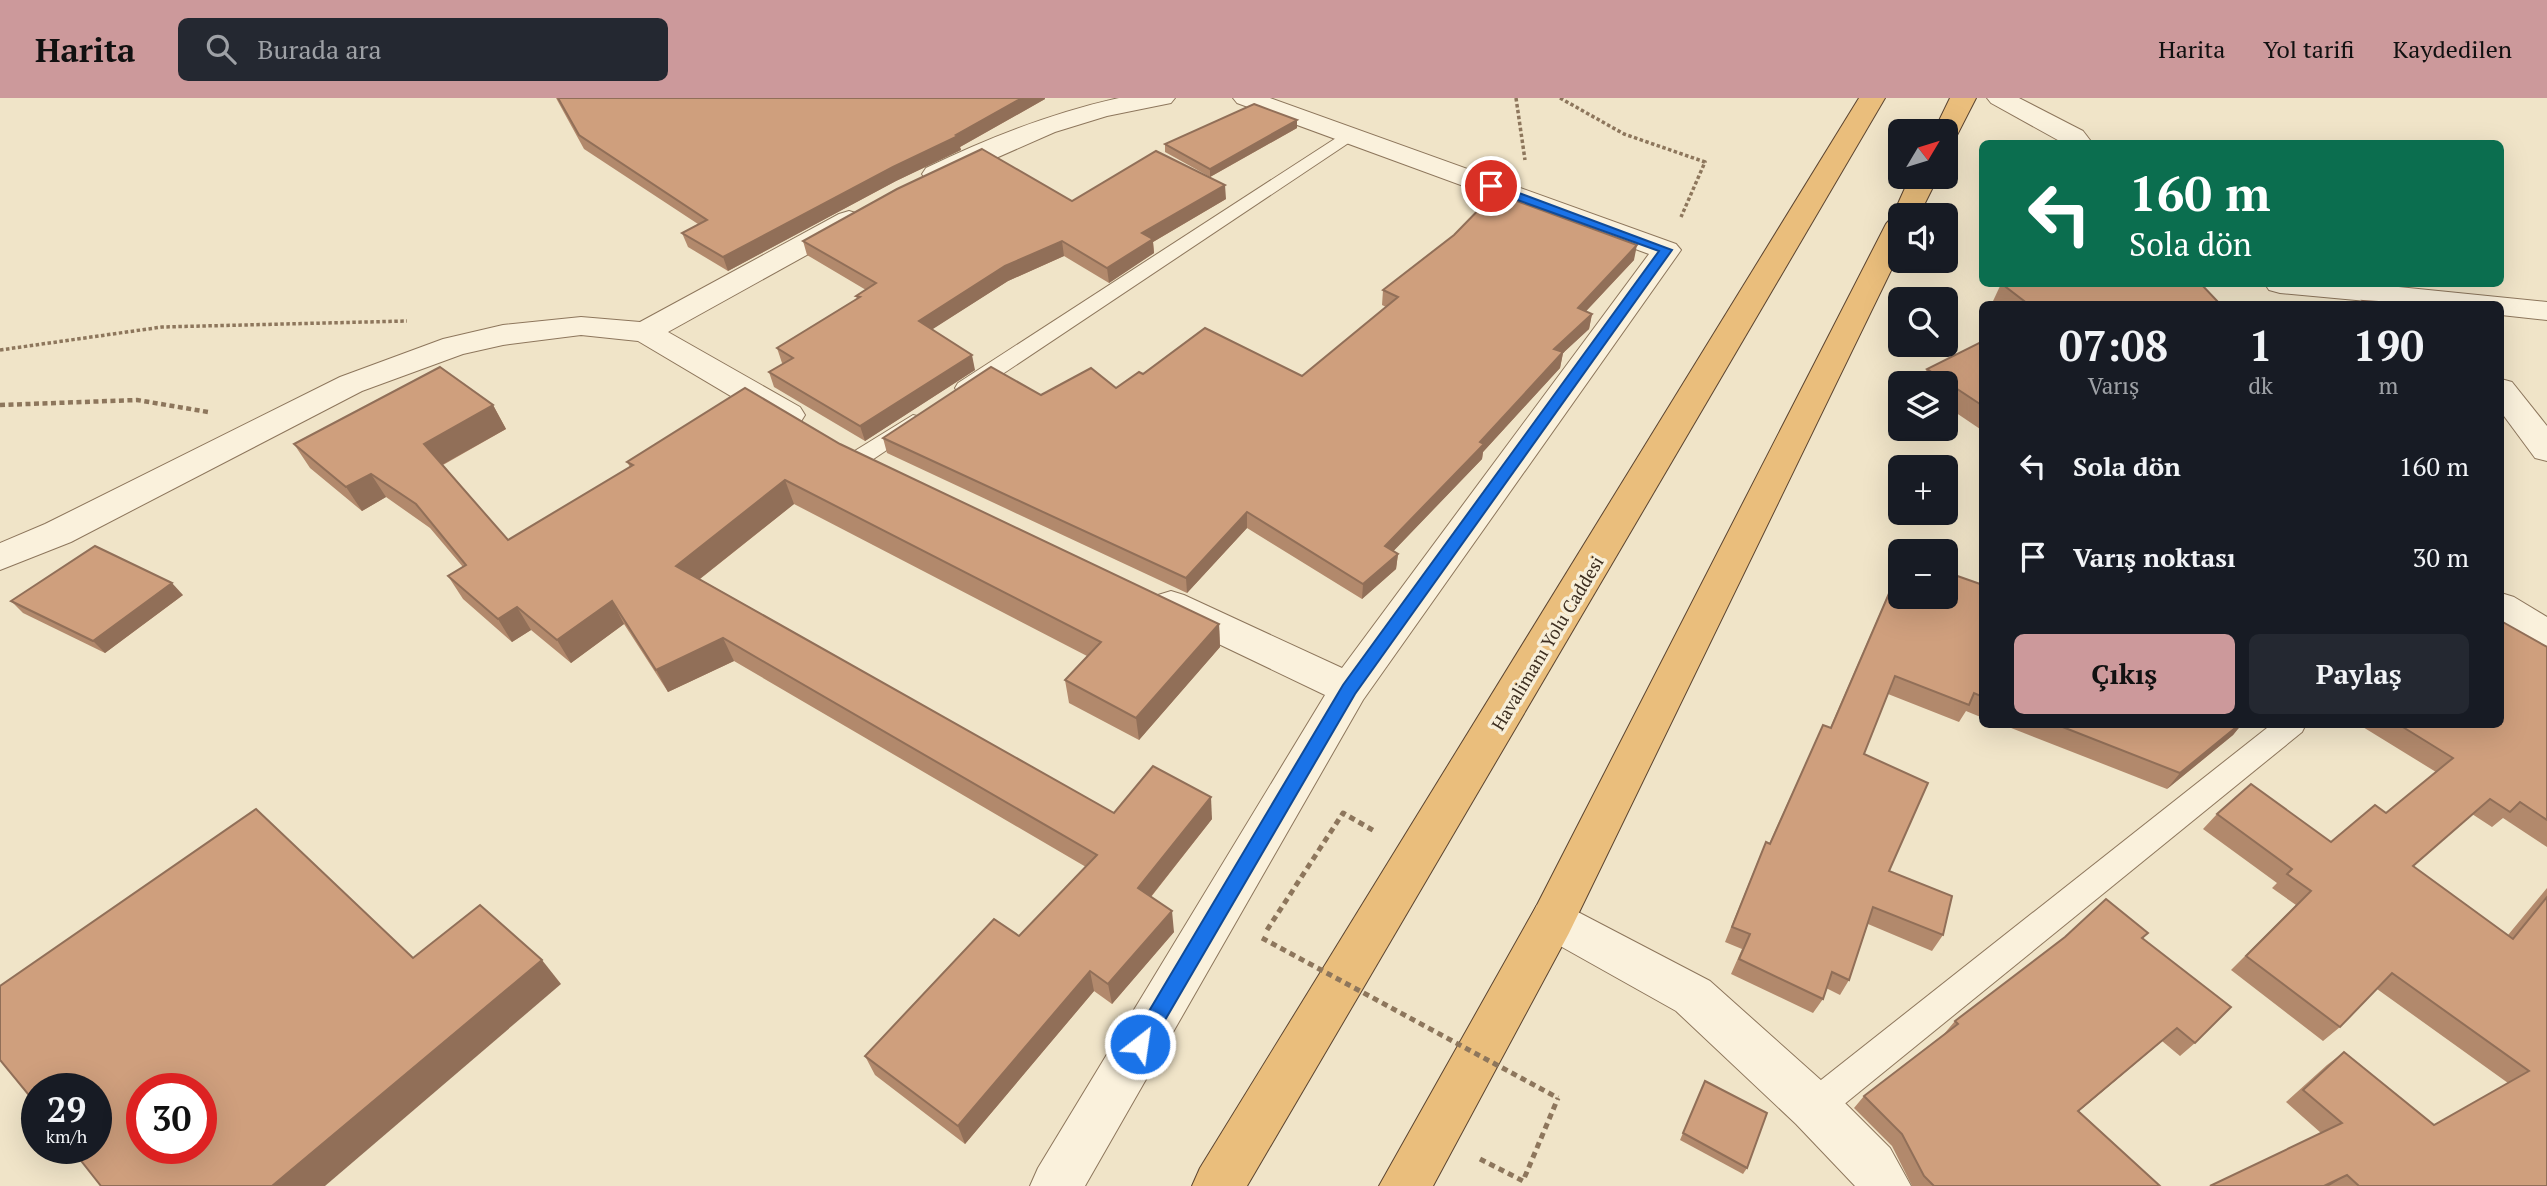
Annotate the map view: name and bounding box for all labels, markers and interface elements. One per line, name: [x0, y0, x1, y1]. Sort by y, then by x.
search box: [178, 18, 668, 81]
text: Harita: [35, 28, 136, 71]
icon: search: [202, 30, 240, 68]
text: Burada ara: [258, 32, 382, 66]
text: Harita: [2158, 33, 2225, 65]
text: Yol tarifi: [2263, 33, 2355, 65]
text: Kaydedilen: [2393, 33, 2512, 65]
north arrow: [1888, 119, 1958, 189]
map controls: [1888, 119, 1958, 609]
pin: [1461, 156, 1521, 216]
text: 160 m: [2129, 160, 2271, 225]
icon: arrive: [1472, 167, 1510, 205]
icon: left: [2014, 168, 2105, 259]
button: sound: [1888, 203, 1958, 273]
text: Sola dön: [2129, 223, 2252, 265]
button: search: [1888, 287, 1958, 357]
text: 07:08: [2059, 317, 2168, 373]
text: 1: [2249, 317, 2272, 373]
text: 190: [2353, 317, 2424, 373]
text: Varış: [2088, 370, 2139, 401]
text: dk: [2248, 370, 2273, 401]
text: m: [2379, 370, 2398, 401]
button: layers: [1888, 371, 1958, 441]
icon: left: [2014, 447, 2052, 485]
text: Sola dön: [2073, 449, 2181, 483]
text: 160 m: [2399, 449, 2469, 483]
button: +: [1888, 455, 1958, 525]
icon: arrive: [2014, 538, 2052, 576]
button: −: [1888, 539, 1958, 609]
text: Varış noktası: [2073, 540, 2236, 574]
text: 30 m: [2413, 540, 2469, 574]
street label: Havalimanı Yolu Caddesi: [1485, 551, 1609, 735]
button: Çıkış: [2014, 634, 2235, 714]
button: Paylaş: [2249, 634, 2469, 714]
position arrow: [1103, 1007, 1177, 1081]
speed limit sign: 30: [126, 1073, 217, 1164]
text: 29: [47, 1086, 86, 1132]
text: km/h: [46, 1124, 87, 1148]

